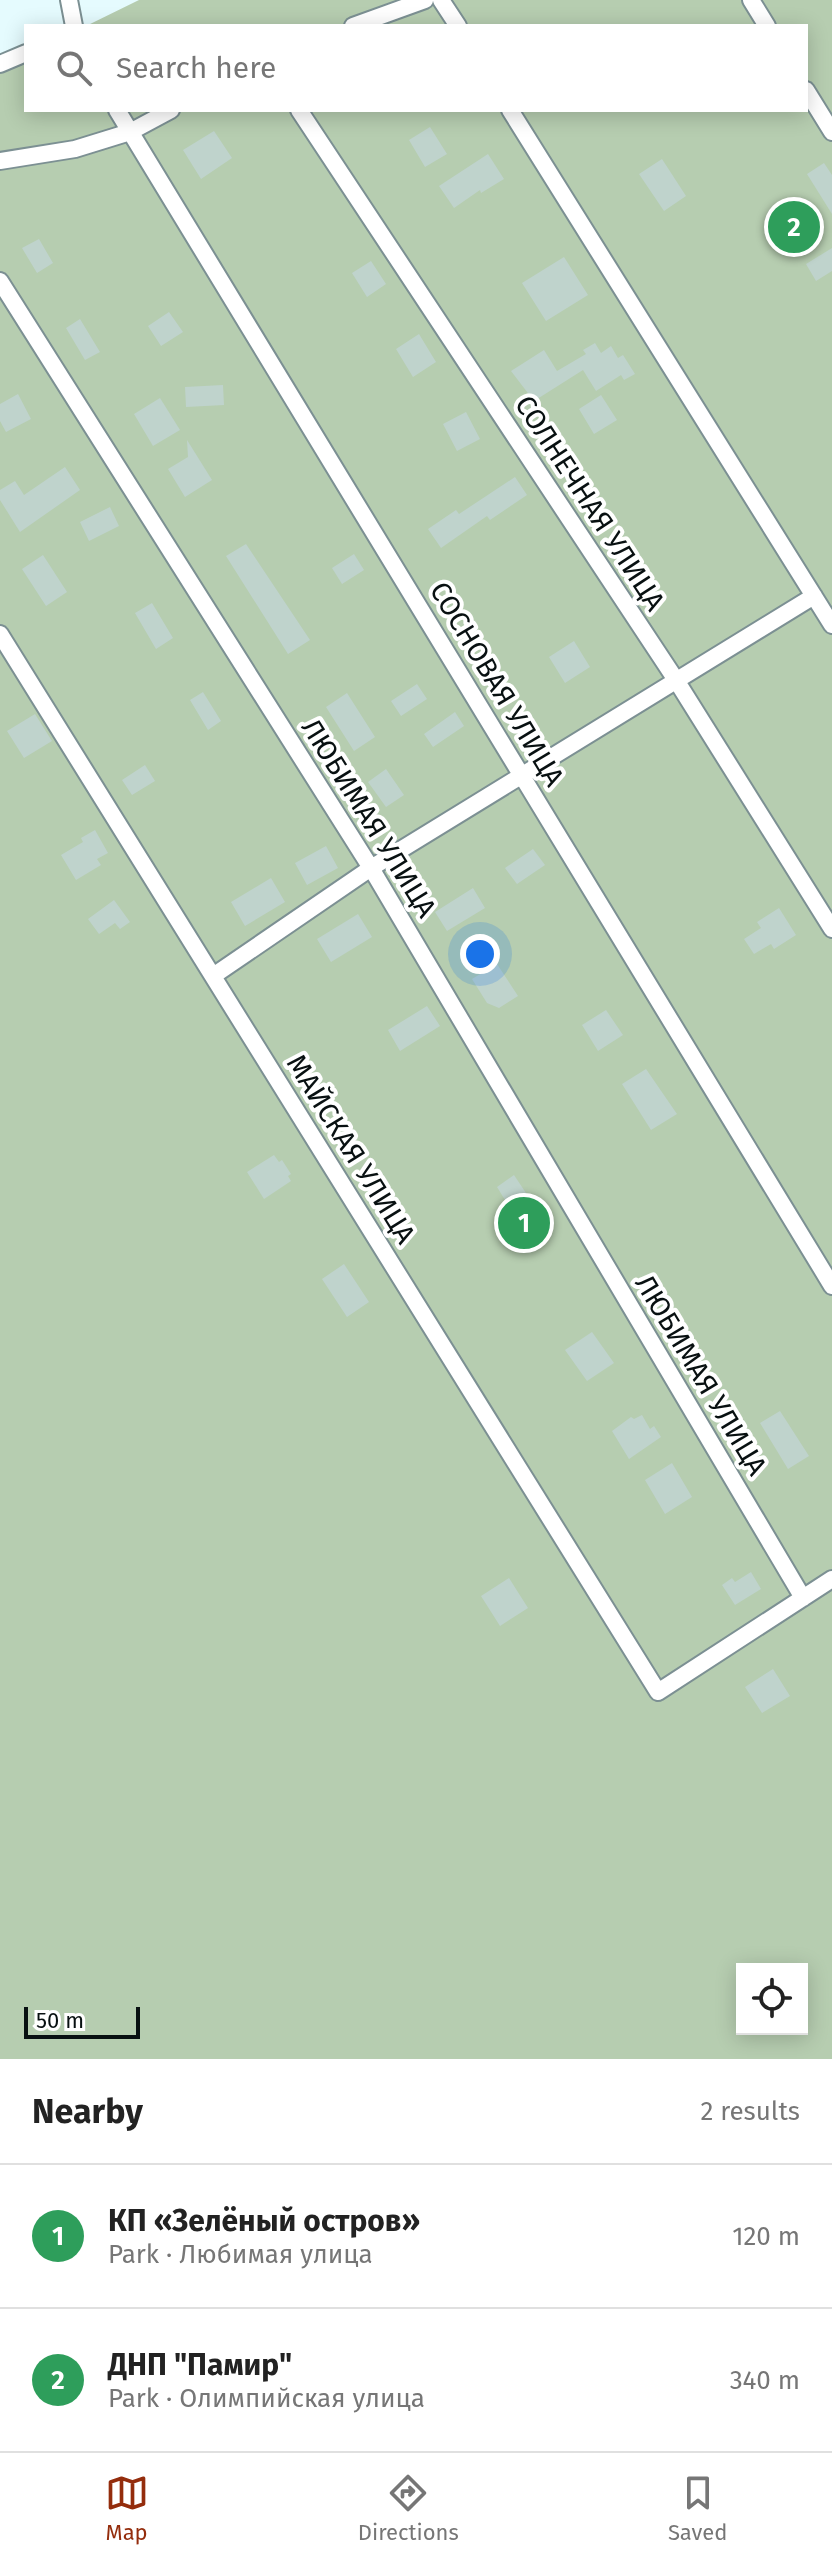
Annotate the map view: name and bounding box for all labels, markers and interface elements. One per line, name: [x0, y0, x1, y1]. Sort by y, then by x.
search box: [24, 24, 808, 112]
icon: search: [52, 46, 96, 90]
text: Search here: [116, 50, 276, 86]
pin: 2: [768, 197, 820, 257]
street label: СОЛНЕЧНАЯ УЛИЦА: [508, 389, 672, 617]
street label: СОСНОВАЯ УЛИЦА: [423, 576, 571, 792]
street label: ЛЮБИМАЯ УЛИЦА: [295, 713, 443, 923]
your location: [460, 934, 500, 974]
street label: МАЙСКАЯ УЛИЦА: [280, 1049, 422, 1249]
pin: 1: [498, 1193, 550, 1253]
street label: ЛЮБИМАЯ УЛИЦА: [628, 1269, 774, 1481]
map controls: [736, 1963, 808, 2035]
button: locate: [736, 1963, 808, 2035]
scale bar: [24, 2003, 140, 2039]
text: 50 m: [36, 2007, 84, 2034]
text: Nearby: [32, 2091, 143, 2132]
text: 2 results: [700, 2096, 800, 2127]
text: КП «Зелёный остров»: [108, 2203, 420, 2239]
text: 1: [52, 2221, 64, 2252]
text: 120 m: [732, 2221, 800, 2252]
text: Park · Любимая улица: [108, 2239, 373, 2270]
text: ДНП "Памир": [108, 2347, 292, 2383]
text: 2: [51, 2365, 65, 2396]
text: 340 m: [730, 2365, 800, 2396]
text: Park · Олимпийская улица: [108, 2383, 425, 2414]
tab: Map: [105, 2471, 149, 2546]
tab: Directions: [358, 2471, 459, 2546]
tab: Saved: [668, 2471, 727, 2546]

